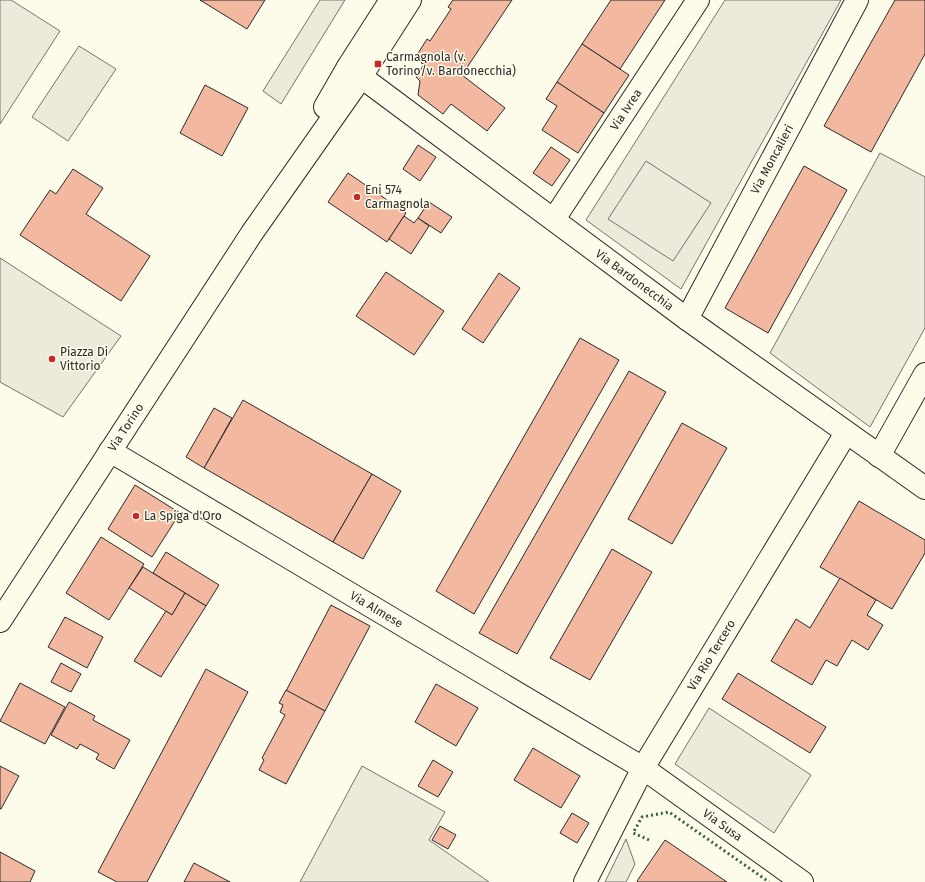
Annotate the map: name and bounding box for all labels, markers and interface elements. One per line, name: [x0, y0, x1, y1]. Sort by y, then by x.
place label: Carmagnola (v. Torino/v. Bardonecchia): [386, 50, 516, 78]
marker: Carmagnola (v. Torino/v. Bardonecchia): [373, 59, 383, 69]
street label: Via Ivrea: [607, 86, 645, 133]
street label: Via Moncalieri: [748, 122, 796, 196]
place label: Eni 574 Carmagnola: [365, 183, 430, 211]
marker: Eni 574 Carmagnola: [352, 192, 362, 202]
street label: Via Bardonecchia: [593, 246, 676, 314]
place label: Piazza Di Vittorio: [60, 345, 108, 373]
marker: Piazza Di Vittorio: [47, 354, 57, 364]
street label: Via Torino: [105, 401, 147, 454]
place label: La Spiga d'Oro: [144, 509, 222, 523]
marker: La Spiga d'Oro: [131, 511, 141, 521]
street label: Via Almese: [347, 588, 405, 631]
street label: Via Rio Tercero: [685, 617, 738, 693]
street label: Via Susa: [700, 806, 745, 844]

